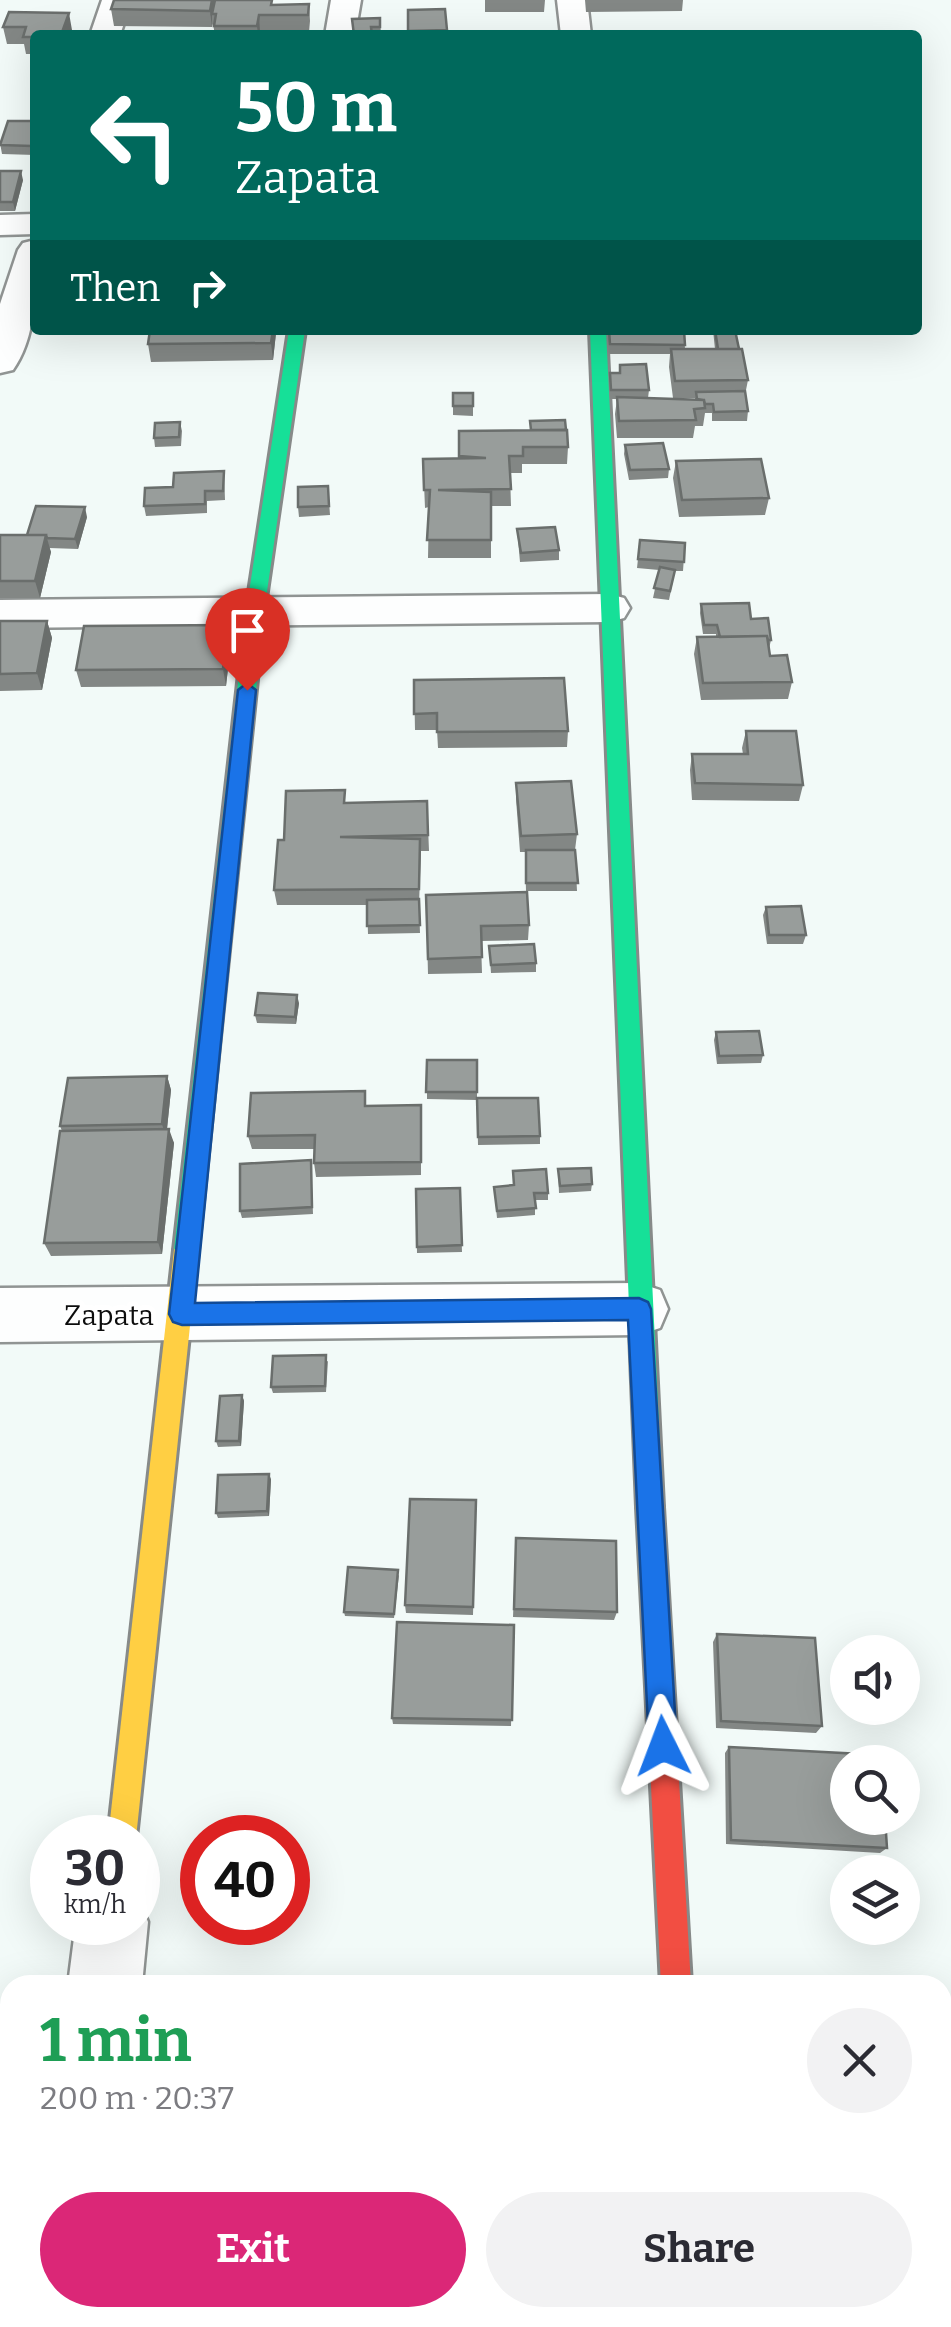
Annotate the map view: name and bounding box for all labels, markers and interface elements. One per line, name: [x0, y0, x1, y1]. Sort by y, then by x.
text: 50 m: [235, 66, 397, 150]
icon: left: [70, 70, 200, 200]
text: Zapata: [235, 151, 379, 205]
icon: right: [180, 260, 235, 315]
text: Then: [70, 265, 160, 311]
pin: [205, 588, 290, 691]
icon: arrive: [220, 603, 275, 658]
street label: Zapata: [64, 1299, 154, 1332]
map controls: [830, 1635, 920, 1945]
button: sound: [830, 1635, 920, 1725]
position arrow: [611, 1694, 715, 1798]
button: search: [830, 1745, 920, 1835]
speed limit sign: 40: [180, 1815, 310, 1945]
text: 30: [65, 1838, 125, 1898]
button: layers: [830, 1855, 920, 1945]
text: km/h: [64, 1890, 126, 1920]
text: 1 min: [40, 2005, 192, 2077]
button: close: [807, 2008, 912, 2113]
text: 200 m · 20:37: [40, 2079, 234, 2117]
button: Exit: [40, 2192, 466, 2307]
button: Share: [486, 2192, 912, 2307]

